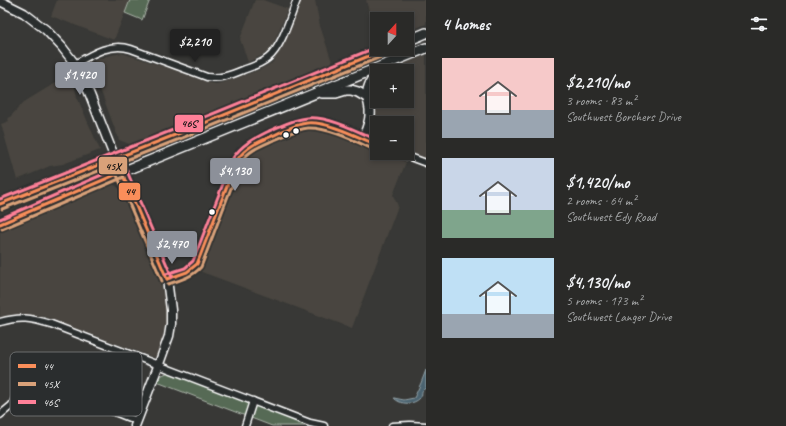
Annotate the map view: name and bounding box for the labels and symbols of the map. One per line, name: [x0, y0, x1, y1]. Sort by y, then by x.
north arrow: [370, 12, 414, 56]
pin: $2,210: [162, 29, 228, 63]
pin: $1,420: [47, 62, 113, 96]
line badge: 46S: [174, 114, 204, 133]
text: 46S: [181, 116, 199, 130]
unlabelled marker: [291, 126, 301, 136]
unlabelled marker: [281, 130, 291, 140]
line badge: 45X: [98, 156, 128, 175]
pin: $4,130: [202, 158, 268, 192]
text: 45X: [105, 159, 123, 173]
line badge: 44: [118, 182, 141, 201]
text: 44: [125, 184, 137, 198]
unlabelled marker: [207, 207, 217, 217]
pin: $2,470: [139, 231, 205, 265]
legend: [10, 352, 142, 416]
text: 44: [43, 359, 54, 373]
text: 45X: [43, 377, 61, 391]
text: 46S: [43, 395, 61, 409]

